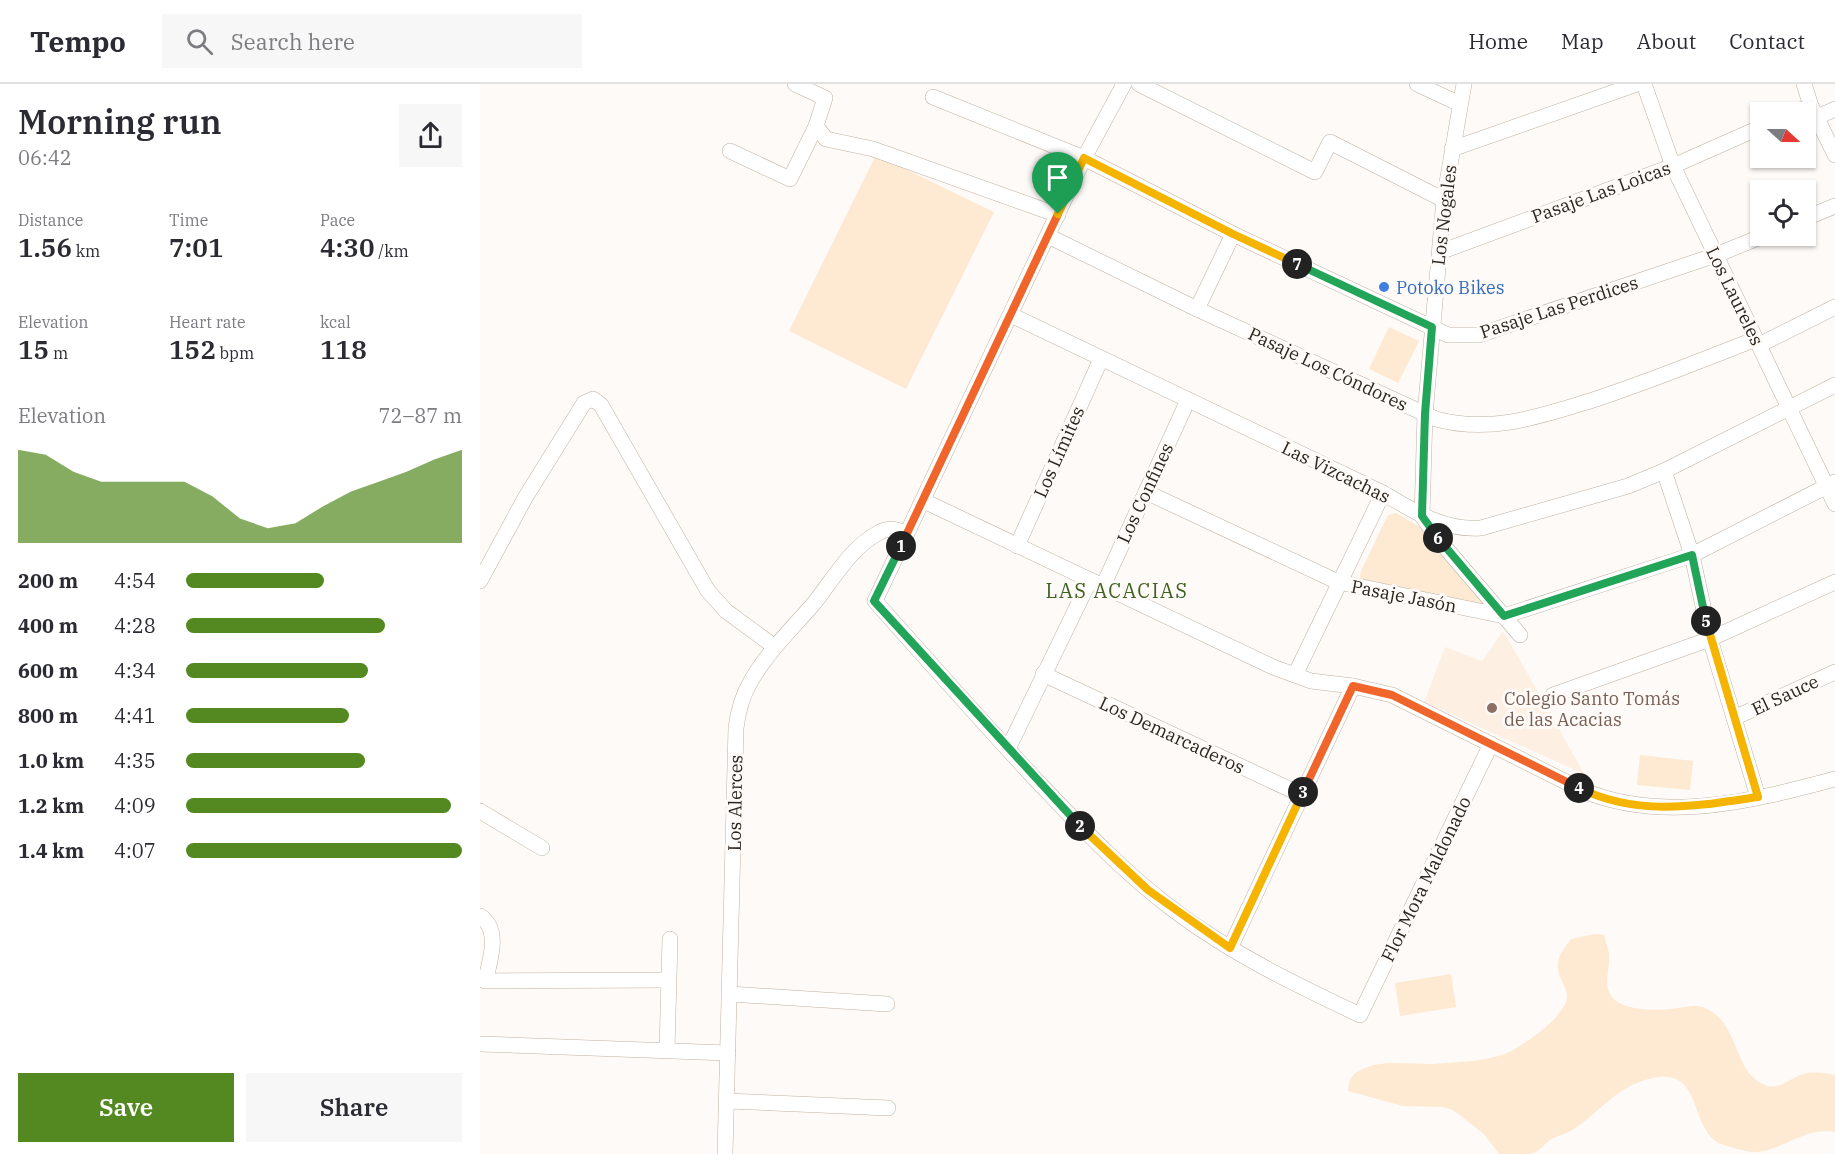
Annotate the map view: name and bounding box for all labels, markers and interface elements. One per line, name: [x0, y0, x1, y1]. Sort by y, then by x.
search box: [162, 14, 582, 68]
text: Tempo: [30, 23, 126, 60]
icon: search: [183, 25, 216, 58]
text: Search here: [231, 27, 355, 56]
text: Home: [1468, 27, 1528, 55]
text: Map: [1561, 27, 1604, 55]
text: About: [1637, 27, 1696, 55]
text: Contact: [1729, 27, 1805, 55]
text: Morning run: [18, 100, 221, 143]
north arrow: [1750, 102, 1816, 168]
map controls: [1750, 102, 1816, 246]
button: share: [399, 104, 462, 167]
text: 06:42: [18, 144, 72, 171]
pin: [1032, 152, 1083, 214]
street label: Pasaje Las Loicas: [1528, 156, 1674, 228]
icon: arrive: [1041, 161, 1074, 194]
street label: Los Nogales: [1426, 163, 1462, 267]
button: locate: [1750, 180, 1816, 246]
text: Distance: [18, 210, 83, 230]
text: Time: [169, 210, 208, 230]
text: Pace: [320, 210, 355, 230]
text: 1.56: [18, 230, 72, 264]
text: 7:01: [169, 230, 224, 264]
text: 4:30: [320, 230, 375, 264]
text: km: [72, 241, 100, 261]
text: /km: [375, 241, 409, 261]
street label: Los Laureles: [1701, 243, 1769, 349]
pin: 7: [1282, 249, 1312, 279]
text: 7: [1292, 254, 1302, 274]
street label: Pasaje Las Perdices: [1477, 271, 1641, 343]
place label: Potoko Bikes: [1396, 276, 1505, 299]
marker: Potoko Bikes: [1377, 280, 1391, 294]
text: Elevation: [18, 312, 88, 332]
text: Heart rate: [169, 312, 246, 332]
text: kcal: [320, 312, 351, 332]
street label: Pasaje Los Cóndores: [1245, 322, 1411, 416]
text: 15: [18, 332, 49, 366]
text: 152: [169, 332, 216, 366]
text: 118: [320, 332, 367, 366]
text: m: [49, 343, 68, 363]
text: bpm: [216, 343, 254, 363]
text: Elevation: [18, 402, 106, 429]
text: 72–87 m: [379, 402, 462, 429]
street label: Los Límites: [1029, 403, 1089, 501]
street label: Las Vizcachas: [1278, 436, 1394, 508]
street label: Los Confines: [1112, 439, 1178, 547]
pin: 6: [1423, 523, 1453, 553]
text: 6: [1433, 528, 1443, 548]
pin: 1: [886, 531, 916, 561]
text: 1: [896, 536, 906, 556]
text: 200 m: [18, 567, 78, 594]
text: 4:54: [114, 567, 156, 594]
street label: Pasaje Jasón: [1349, 574, 1459, 618]
district label: LAS ACACIAS: [1045, 577, 1189, 604]
pin: 5: [1691, 606, 1721, 636]
text: 5: [1701, 611, 1711, 631]
text: 400 m: [18, 612, 78, 639]
text: 4:28: [114, 612, 156, 639]
text: 600 m: [18, 657, 78, 684]
text: 4:34: [114, 657, 156, 684]
street label: El Sauce: [1748, 670, 1822, 720]
place label: Colegio Santo Tomás de las Acacias: [1504, 687, 1680, 731]
street label: Los Demarcaderos: [1096, 691, 1248, 779]
marker: Colegio Santo Tomás de las Acacias: [1485, 701, 1499, 715]
text: 800 m: [18, 702, 78, 729]
text: 4:41: [114, 702, 156, 729]
text: 1.0 km: [18, 747, 84, 774]
text: 4:35: [114, 747, 156, 774]
street label: Los Alerces: [723, 755, 747, 851]
pin: 4: [1564, 773, 1594, 803]
pin: 3: [1288, 777, 1318, 807]
text: 4: [1574, 778, 1584, 798]
text: 3: [1298, 782, 1308, 802]
text: 1.2 km: [18, 792, 84, 819]
text: 4:09: [114, 792, 156, 819]
street label: Flor Mora Maldonado: [1376, 793, 1476, 965]
pin: 2: [1065, 811, 1095, 841]
text: 2: [1075, 816, 1085, 836]
text: 1.4 km: [18, 837, 84, 864]
text: 4:07: [114, 837, 156, 864]
button: Save: [18, 1073, 234, 1142]
button: Share: [246, 1073, 462, 1142]

